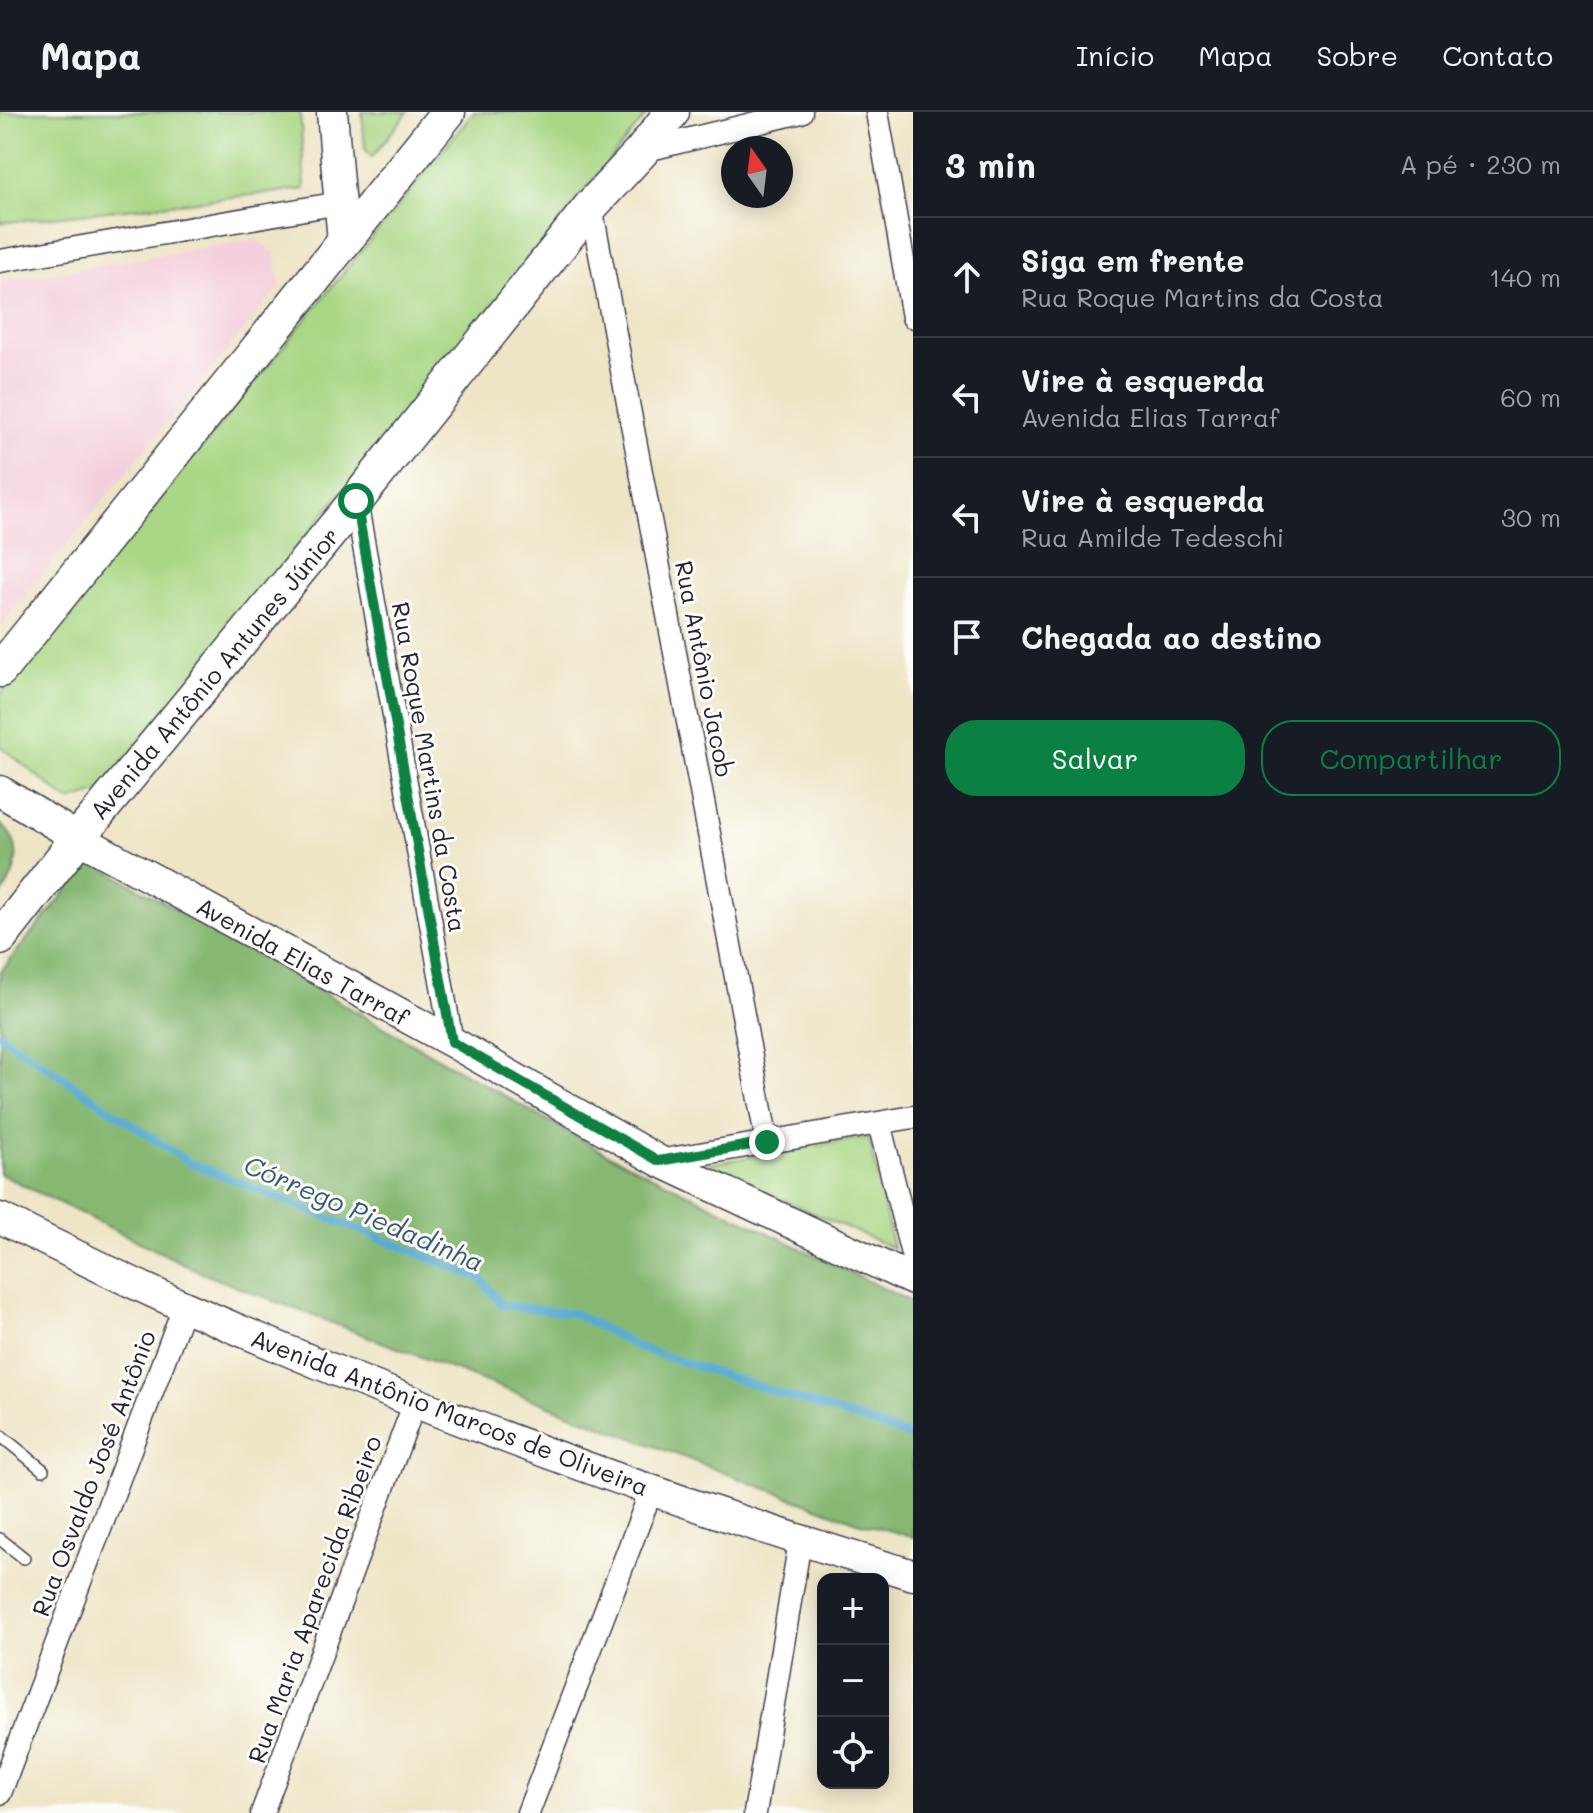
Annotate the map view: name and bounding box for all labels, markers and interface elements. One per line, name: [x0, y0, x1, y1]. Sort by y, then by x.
text: Mapa: [40, 30, 141, 80]
text: Início: [1076, 37, 1154, 73]
text: Mapa: [1198, 37, 1273, 73]
text: Sobre: [1317, 37, 1398, 73]
text: Contato: [1442, 37, 1553, 73]
north arrow: [721, 136, 793, 208]
text: 3 min: [945, 142, 1036, 187]
text: A pé · 230 m: [1400, 147, 1561, 181]
text: Siga em frente: [1021, 240, 1244, 280]
icon: ahead: [945, 255, 989, 299]
text: 140 m: [1489, 260, 1561, 294]
text: Rua Roque Martins da Costa: [1021, 280, 1384, 314]
text: Vire à esquerda: [1021, 360, 1265, 400]
icon: left: [945, 375, 989, 419]
text: 60 m: [1500, 380, 1561, 414]
text: Avenida Elias Tarraf: [1021, 400, 1279, 434]
text: Vire à esquerda: [1021, 480, 1265, 520]
route start: [338, 483, 374, 519]
icon: left: [945, 495, 989, 539]
text: 30 m: [1501, 500, 1561, 534]
text: Rua Amilde Tedeschi: [1021, 520, 1284, 554]
street label: Avenida Antônio Antunes Júnior: [83, 521, 345, 825]
street label: Rua Antônio Jacob: [669, 558, 741, 780]
street label: Rua Roque Martins da Costa: [386, 599, 474, 935]
icon: arrive: [945, 615, 989, 659]
text: Chegada ao destino: [1021, 617, 1321, 657]
button: Salvar: [945, 720, 1245, 796]
button: Compartilhar: [1261, 720, 1561, 796]
street label: Avenida Elias Tarraf: [191, 890, 415, 1033]
route end: [749, 1124, 785, 1160]
water label: Córrego Piedadinha: [239, 1147, 489, 1279]
street label: Avenida Antônio Marcos de Oliveira: [247, 1322, 653, 1502]
street label: Rua Osvaldo José Antônio: [24, 1326, 162, 1620]
street label: Rua Maria Aparecida Ribeiro: [240, 1431, 388, 1767]
map controls: [817, 1573, 889, 1789]
button: +: [817, 1573, 889, 1645]
button: −: [817, 1645, 889, 1717]
button: locate: [817, 1717, 889, 1789]

